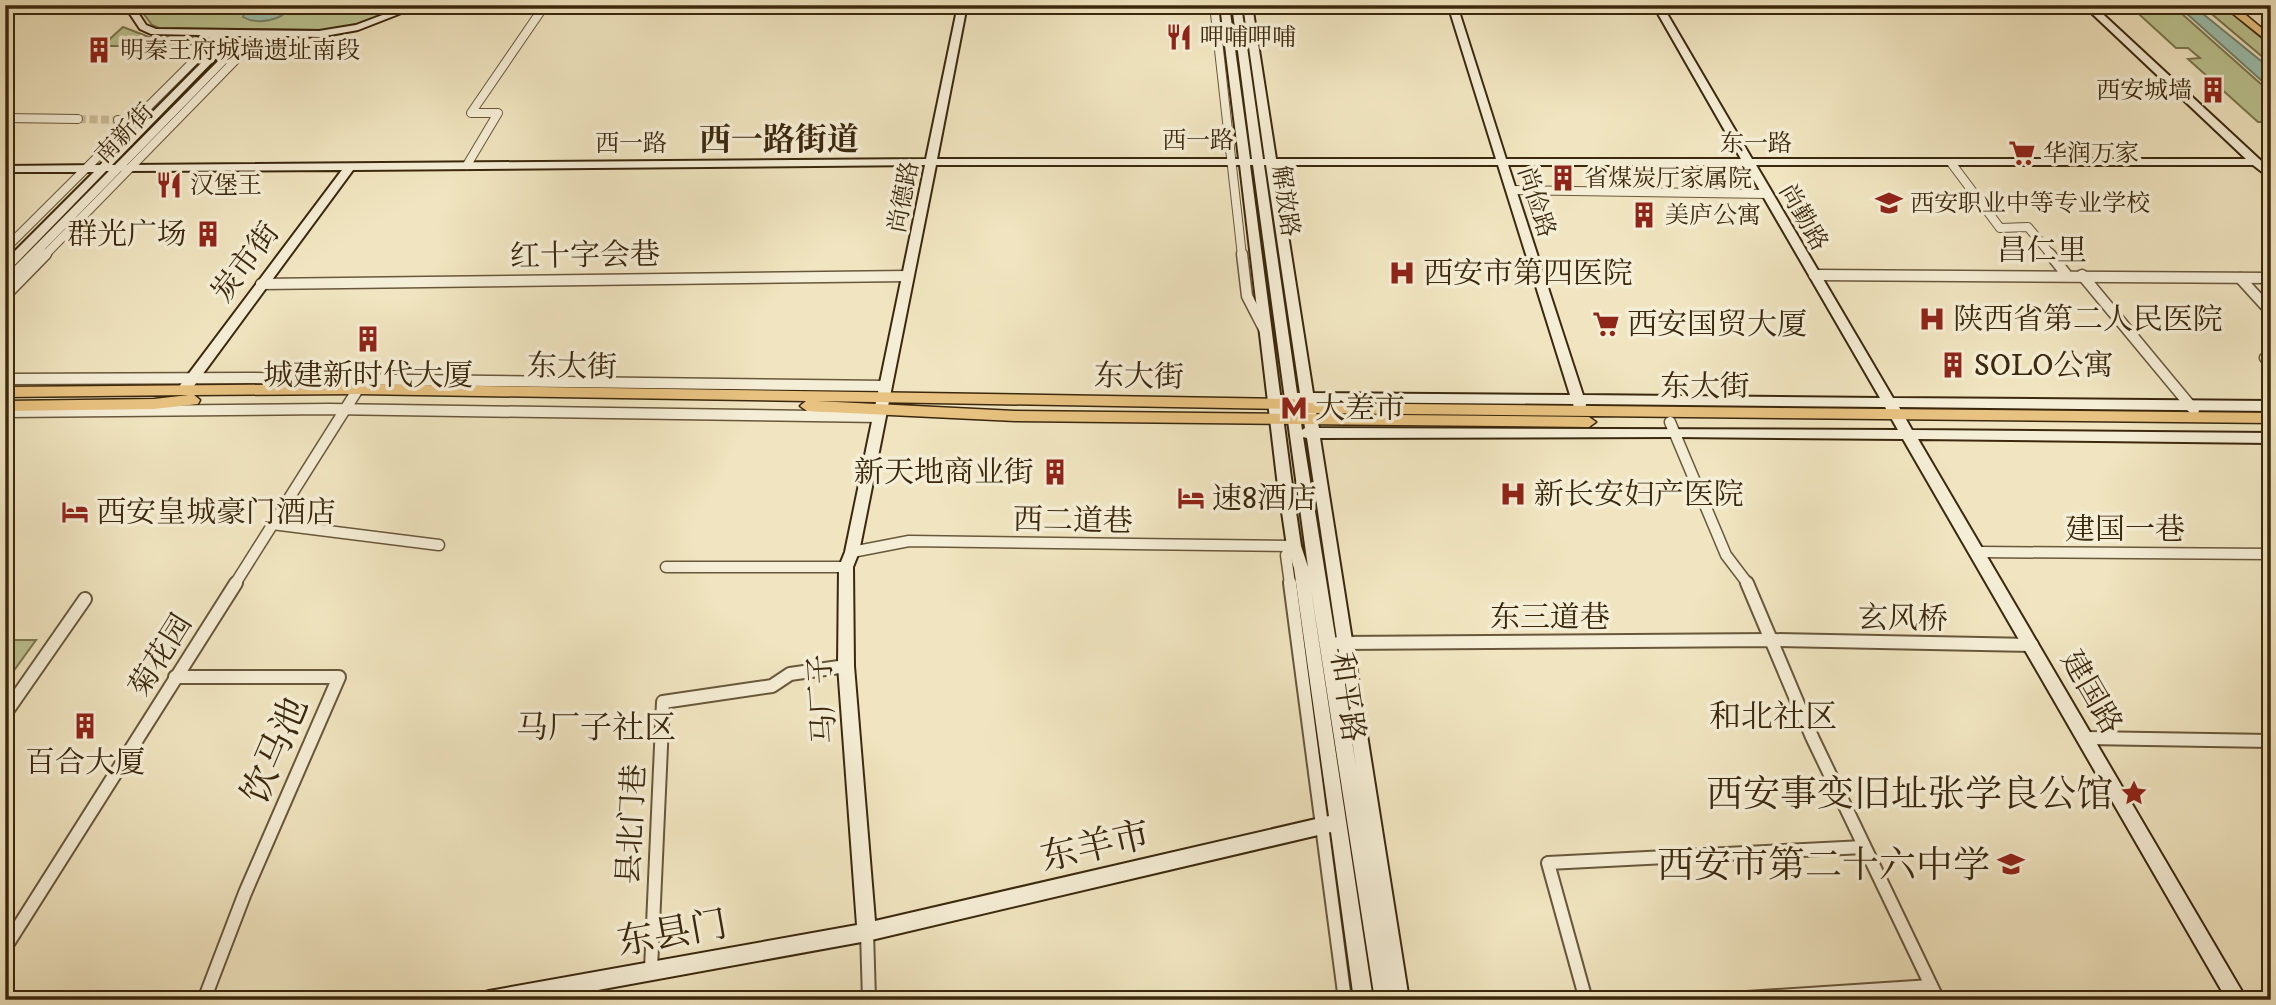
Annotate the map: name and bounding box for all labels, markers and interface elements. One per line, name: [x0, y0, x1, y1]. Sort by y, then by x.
restaurant icon: 呷哺呷哺: [1164, 22, 1194, 52]
place label: 呷哺呷哺: [1200, 23, 1296, 53]
building icon: 明秦王府城墙遗址南段: [84, 35, 114, 65]
place label: 明秦王府城墙遗址南段: [120, 36, 360, 66]
building icon: 西安城墙: [2198, 75, 2228, 105]
place label: 西安城墙: [2096, 76, 2192, 106]
street label: 南新街: [89, 97, 161, 170]
district label: 西一路街道: [699, 121, 859, 161]
street label: 西一路: [1162, 126, 1234, 156]
street label: 西一路: [595, 129, 667, 159]
street label: 东一路: [1720, 129, 1792, 159]
supermarket icon: 华润万家: [2007, 138, 2037, 168]
place label: 华润万家: [2043, 139, 2139, 169]
street label: 尚德路: [882, 159, 926, 235]
street label: 解放路: [1265, 163, 1305, 239]
street label: 尚俭路: [1511, 163, 1561, 241]
building icon: 省煤炭厅家属院: [1548, 163, 1578, 193]
place label: 省煤炭厅家属院: [1584, 164, 1752, 194]
restaurant icon: 汉堡王: [154, 170, 184, 200]
place label: 汉堡王: [190, 171, 262, 201]
street label: 尚勤路: [1772, 179, 1834, 256]
school or university icon: 西安职业中等专业学校: [1874, 188, 1904, 218]
place label: 西安职业中等专业学校: [1910, 189, 2150, 219]
building icon: 美庐公寓: [1629, 200, 1659, 230]
place label: 美庐公寓: [1665, 201, 1761, 231]
street label: 炭市街: [204, 216, 288, 310]
place label: 群光广场: [67, 217, 187, 254]
building icon: 群光广场: [193, 219, 223, 249]
street label: 昌仁里: [1997, 233, 2087, 270]
street label: 红十字会巷: [510, 237, 660, 276]
place label: 西安市第四医院: [1423, 256, 1633, 293]
hospital icon: 西安市第四医院: [1387, 258, 1417, 288]
place label: 陕西省第二人民医院: [1953, 302, 2223, 339]
hospital icon: 陕西省第二人民医院: [1917, 304, 1947, 334]
place label: 西安国贸大厦: [1627, 307, 1807, 344]
supermarket icon: 西安国贸大厦: [1591, 309, 1621, 339]
building icon: 城建新时代大厦: [353, 324, 383, 354]
street label: 东大街: [527, 348, 617, 387]
place label: SOLO公寓: [1974, 348, 2114, 385]
building icon: SOLO公寓: [1938, 350, 1968, 380]
place label: 城建新时代大厦: [263, 358, 473, 395]
street label: 东大街: [1094, 358, 1184, 397]
street label: 东大街: [1660, 369, 1750, 406]
place label: 大差市: [1315, 391, 1405, 428]
metro station icon: 大差市: [1279, 393, 1309, 423]
place label: 新天地商业街: [854, 455, 1034, 492]
building icon: 新天地商业街: [1040, 457, 1070, 487]
place label: 新长安妇产医院: [1534, 477, 1744, 514]
hospital icon: 新长安妇产医院: [1498, 479, 1528, 509]
place label: 速8酒店: [1212, 481, 1317, 518]
hotel icon: 速8酒店: [1176, 483, 1206, 513]
place label: 西安皇城豪门酒店: [96, 495, 336, 532]
hotel icon: 西安皇城豪门酒店: [60, 497, 90, 527]
street label: 西二道巷: [1013, 502, 1133, 541]
street label: 建国一巷: [2065, 512, 2185, 549]
street label: 东三道巷: [1490, 600, 1610, 637]
street label: 玄风桥: [1858, 600, 1948, 639]
street label: 菊花园: [122, 608, 201, 704]
street label: 建国路: [2052, 645, 2129, 741]
street label: 和平路: [1322, 650, 1371, 744]
street label: 马厂子: [802, 653, 845, 745]
street label: 饮马池: [233, 691, 320, 811]
district label: 和北社区: [1709, 698, 1837, 738]
district label: 马厂子社区: [516, 709, 676, 749]
building icon: 百合大厦: [70, 711, 100, 741]
place label: 百合大厦: [25, 745, 145, 782]
street label: 县北门巷: [611, 763, 654, 885]
place label: 西安事变旧址张学良公馆: [1706, 772, 2113, 819]
place icon: 西安事变旧址张学良公馆: [2119, 778, 2149, 808]
street label: 东羊市: [1036, 812, 1155, 883]
place label: 西安市第二十六中学: [1657, 843, 1990, 890]
school or university icon: 西安市第二十六中学: [1996, 849, 2026, 879]
street label: 东县门: [614, 902, 731, 967]

